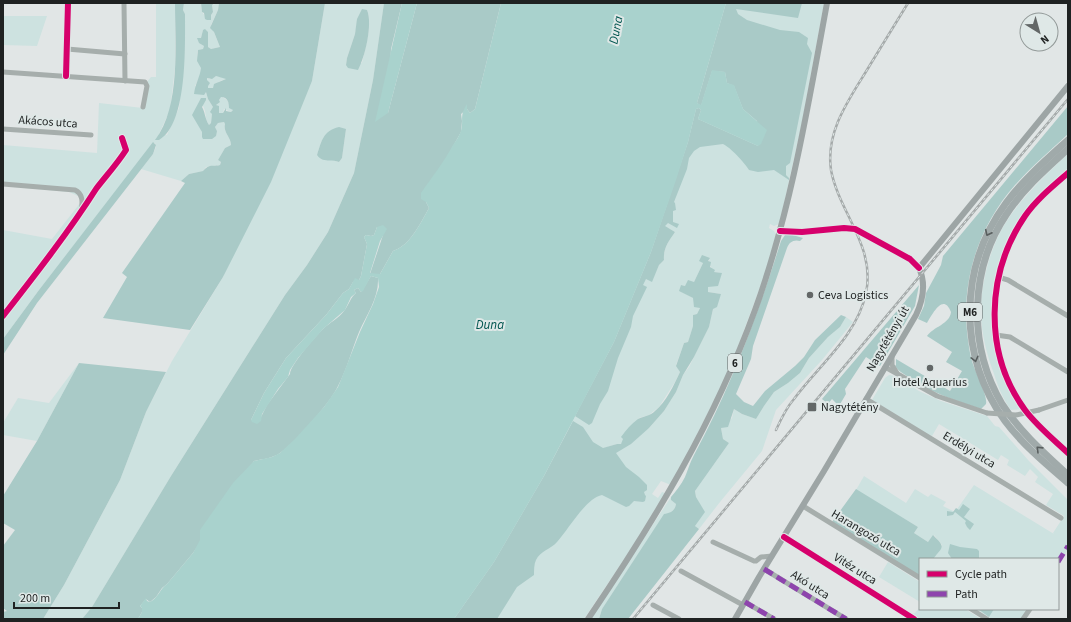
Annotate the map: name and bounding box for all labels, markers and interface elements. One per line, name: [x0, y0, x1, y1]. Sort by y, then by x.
north arrow: [1019, 12, 1059, 52]
water label: Duna: [604, 14, 628, 46]
text: N: [1037, 31, 1052, 48]
street label: Akácos utca: [18, 111, 78, 133]
one-way arrow: [986, 228, 993, 236]
place label: Ceva Logistics: [818, 287, 888, 304]
marker: Ceva Logistics: [805, 290, 815, 300]
street label: Nagytétényi út: [862, 303, 914, 375]
road number: M6: [958, 303, 982, 321]
water label: Duna: [476, 316, 504, 334]
road number: 6: [728, 354, 742, 372]
one-way arrow: [971, 356, 979, 363]
marker: Hotel Aquarius: [925, 363, 935, 373]
place label: Hotel Aquarius: [893, 374, 967, 391]
place label: Nagytétény: [821, 399, 879, 416]
marker: Nagytétény: [806, 401, 818, 413]
street label: Erdélyi utca: [939, 428, 999, 472]
one-way arrow: [1036, 446, 1044, 453]
street label: Harangozó utca: [828, 506, 904, 560]
street label: Vitéz utca: [830, 549, 880, 589]
legend: [919, 558, 1059, 610]
street label: Akó utca: [787, 566, 833, 604]
text: Cycle path: [955, 566, 1007, 583]
scale bar: [14, 584, 119, 610]
text: Path: [955, 586, 978, 603]
text: 200 m: [20, 590, 50, 607]

